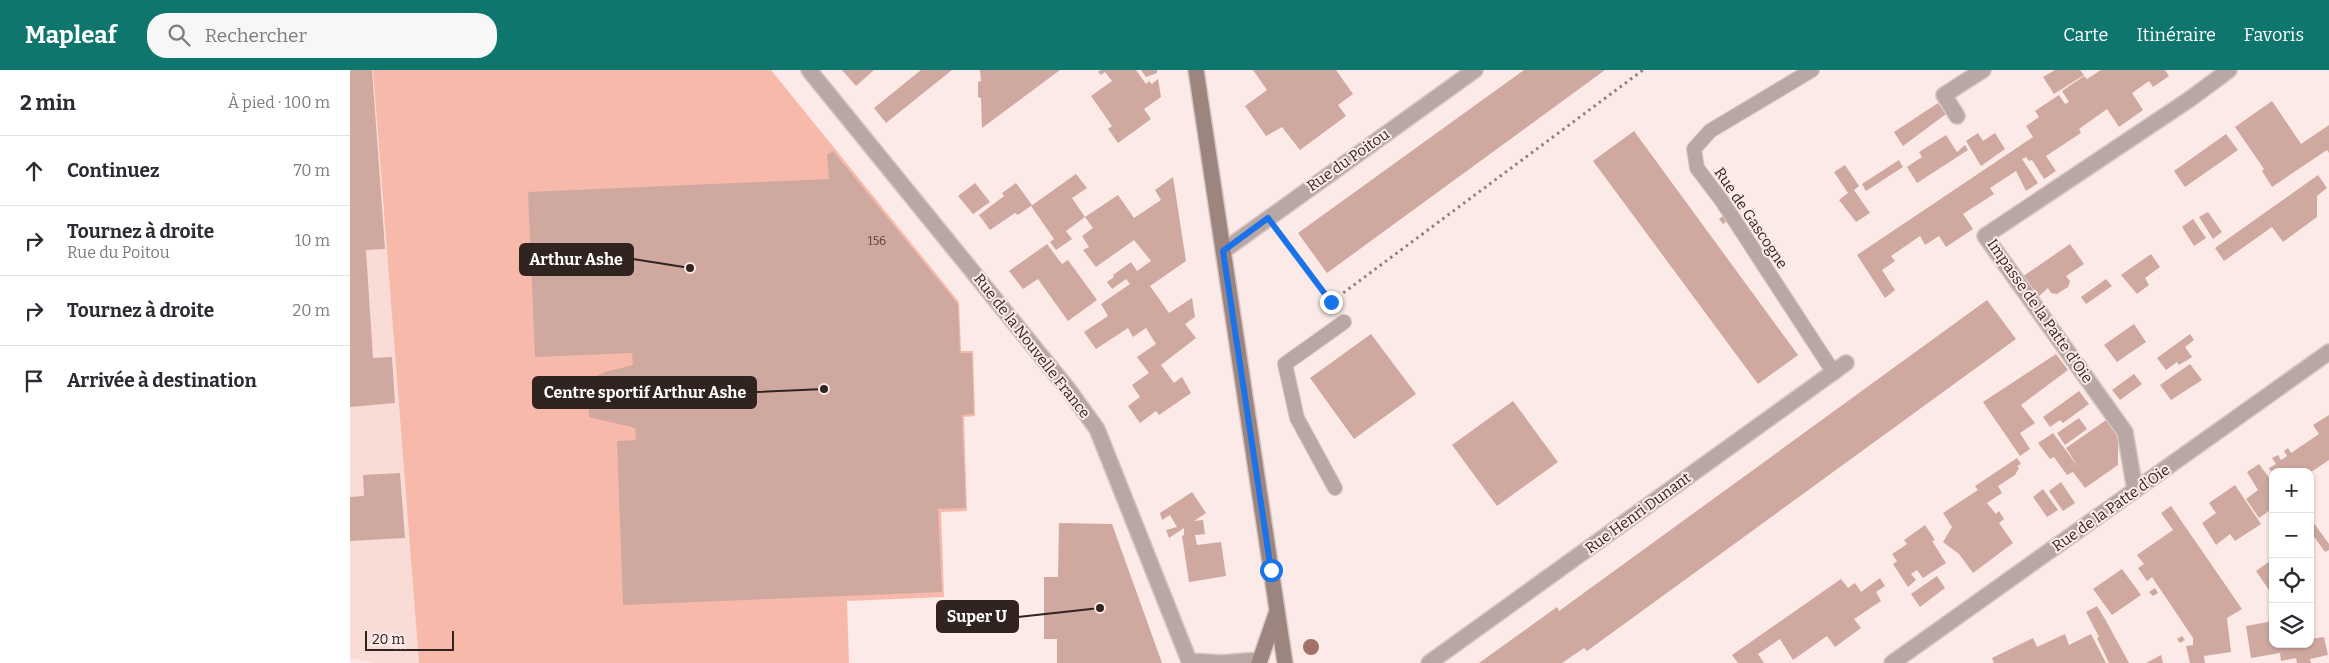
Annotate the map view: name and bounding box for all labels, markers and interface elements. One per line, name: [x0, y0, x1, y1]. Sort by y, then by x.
search box: [147, 13, 497, 58]
text: Mapleaf: [25, 21, 117, 49]
icon: search: [165, 21, 193, 49]
text: Rechercher: [205, 24, 307, 47]
text: Carte: [2063, 24, 2108, 46]
text: Itinéraire: [2136, 24, 2216, 46]
text: Favoris: [2244, 24, 2304, 46]
text: 2 min: [20, 90, 76, 116]
text: À pied · 100 m: [228, 93, 330, 112]
street label: Rue du Poitou: [1303, 125, 1393, 195]
icon: ahead: [20, 157, 48, 185]
text: Continuez: [67, 159, 160, 182]
text: 70 m: [294, 161, 330, 180]
street label: Rue de Gascogne: [1710, 164, 1792, 272]
text: Tournez à droite: [67, 220, 214, 243]
icon: right: [20, 227, 48, 255]
text: 10 m: [295, 231, 330, 250]
house number: 156: [868, 234, 886, 248]
street label: Impasse de la Patte d'Oie: [1983, 236, 2097, 386]
text: Rue du Poitou: [67, 243, 170, 262]
callout: Arthur Ashe: [520, 244, 633, 275]
text: Arthur Ashe: [529, 250, 623, 269]
street label: Rue de la Nouvelle France: [970, 270, 1094, 422]
route end: [1320, 291, 1343, 314]
icon: right: [20, 297, 48, 325]
text: Tournez à droite: [67, 299, 214, 322]
text: 20 m: [293, 301, 330, 320]
icon: arrive: [20, 367, 48, 395]
text: Arrivée à destination: [67, 369, 257, 392]
callout: Centre sportif Arthur Ashe: [533, 377, 756, 408]
text: Centre sportif Arthur Ashe: [544, 383, 746, 402]
street label: Rue de la Patte d'Oie: [2049, 461, 2173, 555]
street label: Rue Henri Dunant: [1582, 468, 1695, 557]
map controls: [2269, 468, 2314, 648]
button: +: [2269, 468, 2314, 513]
button: −: [2269, 513, 2314, 558]
button: locate: [2269, 558, 2314, 603]
route start: [1260, 559, 1283, 582]
callout: Super U: [937, 601, 1018, 632]
button: layers: [2269, 603, 2314, 648]
text: Super U: [947, 607, 1007, 626]
scale bar: [365, 628, 454, 651]
text: 20 m: [372, 631, 405, 648]

